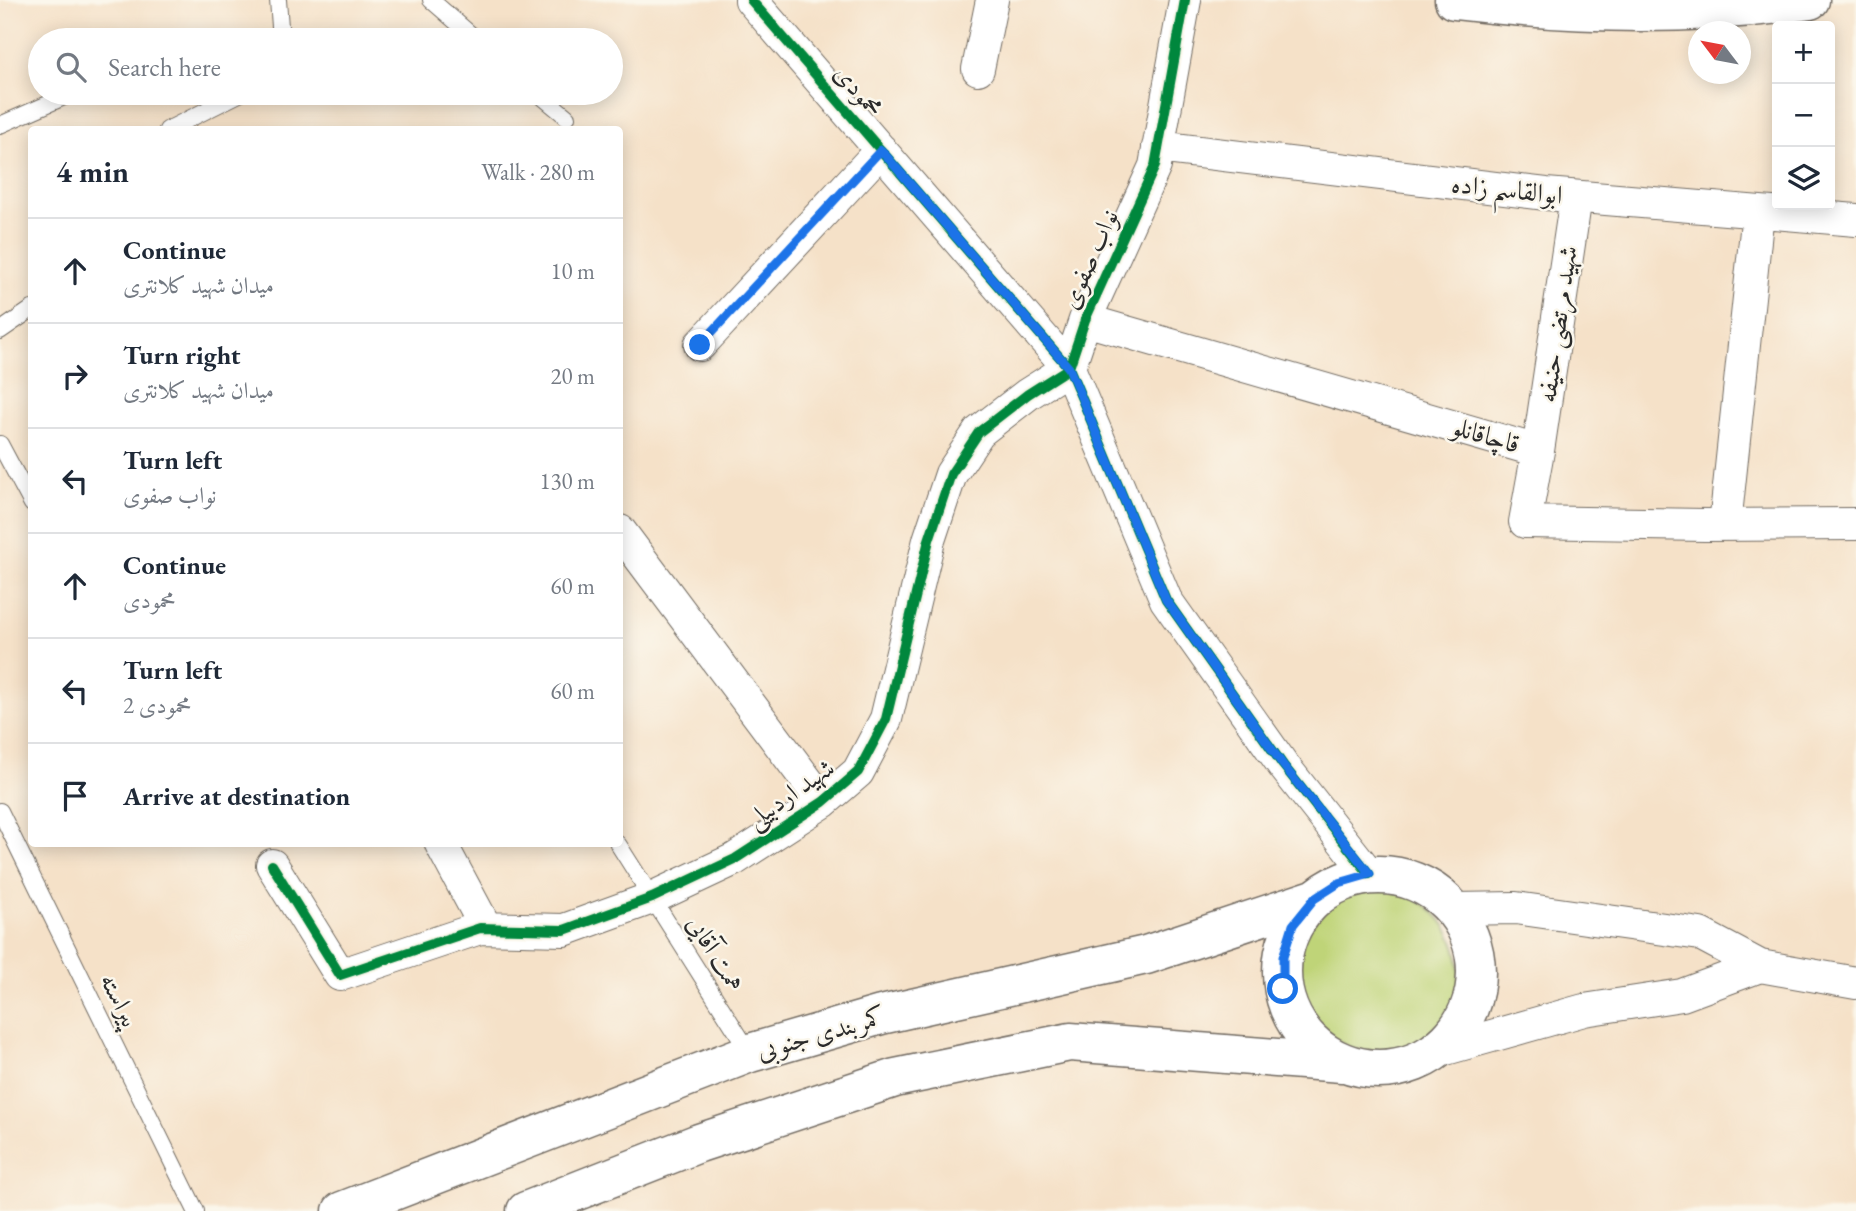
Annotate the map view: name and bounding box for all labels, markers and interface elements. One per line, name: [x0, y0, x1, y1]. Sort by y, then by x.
north arrow: [1688, 21, 1751, 84]
map controls: [1772, 21, 1835, 210]
button: +: [1772, 21, 1835, 84]
search box: [28, 28, 623, 105]
icon: search: [52, 48, 90, 86]
text: Search here: [108, 50, 221, 84]
street label: محمودی: [827, 56, 891, 124]
button: −: [1772, 84, 1835, 147]
button: layers: [1772, 147, 1835, 210]
text: 4 min: [56, 152, 129, 191]
text: Walk · 280 m: [481, 157, 595, 187]
street label: ابوالقاسم زاده: [1449, 166, 1564, 221]
street label: نواب صفوی: [1052, 204, 1126, 314]
text: Continue: [123, 233, 226, 267]
street label: شهید مرتضی حنیفه: [1529, 244, 1587, 405]
icon: ahead: [56, 252, 94, 290]
text: 10 m: [550, 256, 595, 286]
text: میدان شهید کلانتری: [123, 270, 274, 300]
route end: [684, 329, 715, 360]
text: Turn right: [123, 338, 241, 372]
icon: right: [56, 357, 94, 395]
text: 20 m: [550, 361, 595, 391]
text: میدان شهید کلانتری: [123, 375, 274, 405]
street label: قاچاقانلو: [1445, 408, 1524, 462]
text: Turn left: [123, 443, 222, 477]
icon: left: [56, 462, 94, 500]
text: 130 m: [539, 466, 595, 496]
text: نواب صفوی: [123, 480, 216, 510]
text: Continue: [123, 548, 226, 582]
icon: ahead: [56, 567, 94, 605]
text: 60 m: [550, 571, 595, 601]
text: محمودی: [123, 585, 176, 615]
text: Turn left: [123, 653, 222, 687]
icon: left: [56, 672, 94, 710]
text: 60 m: [550, 676, 595, 706]
text: محمودی 2: [123, 690, 191, 720]
street label: شهید اردبیلی: [739, 750, 842, 837]
icon: arrive: [56, 777, 94, 815]
text: Arrive at destination: [123, 779, 350, 813]
street label: همت آقایی: [679, 908, 753, 998]
street label: پیراسته: [91, 967, 148, 1034]
route start: [1267, 973, 1298, 1004]
street label: کمربندی جنوبی: [753, 998, 890, 1070]

